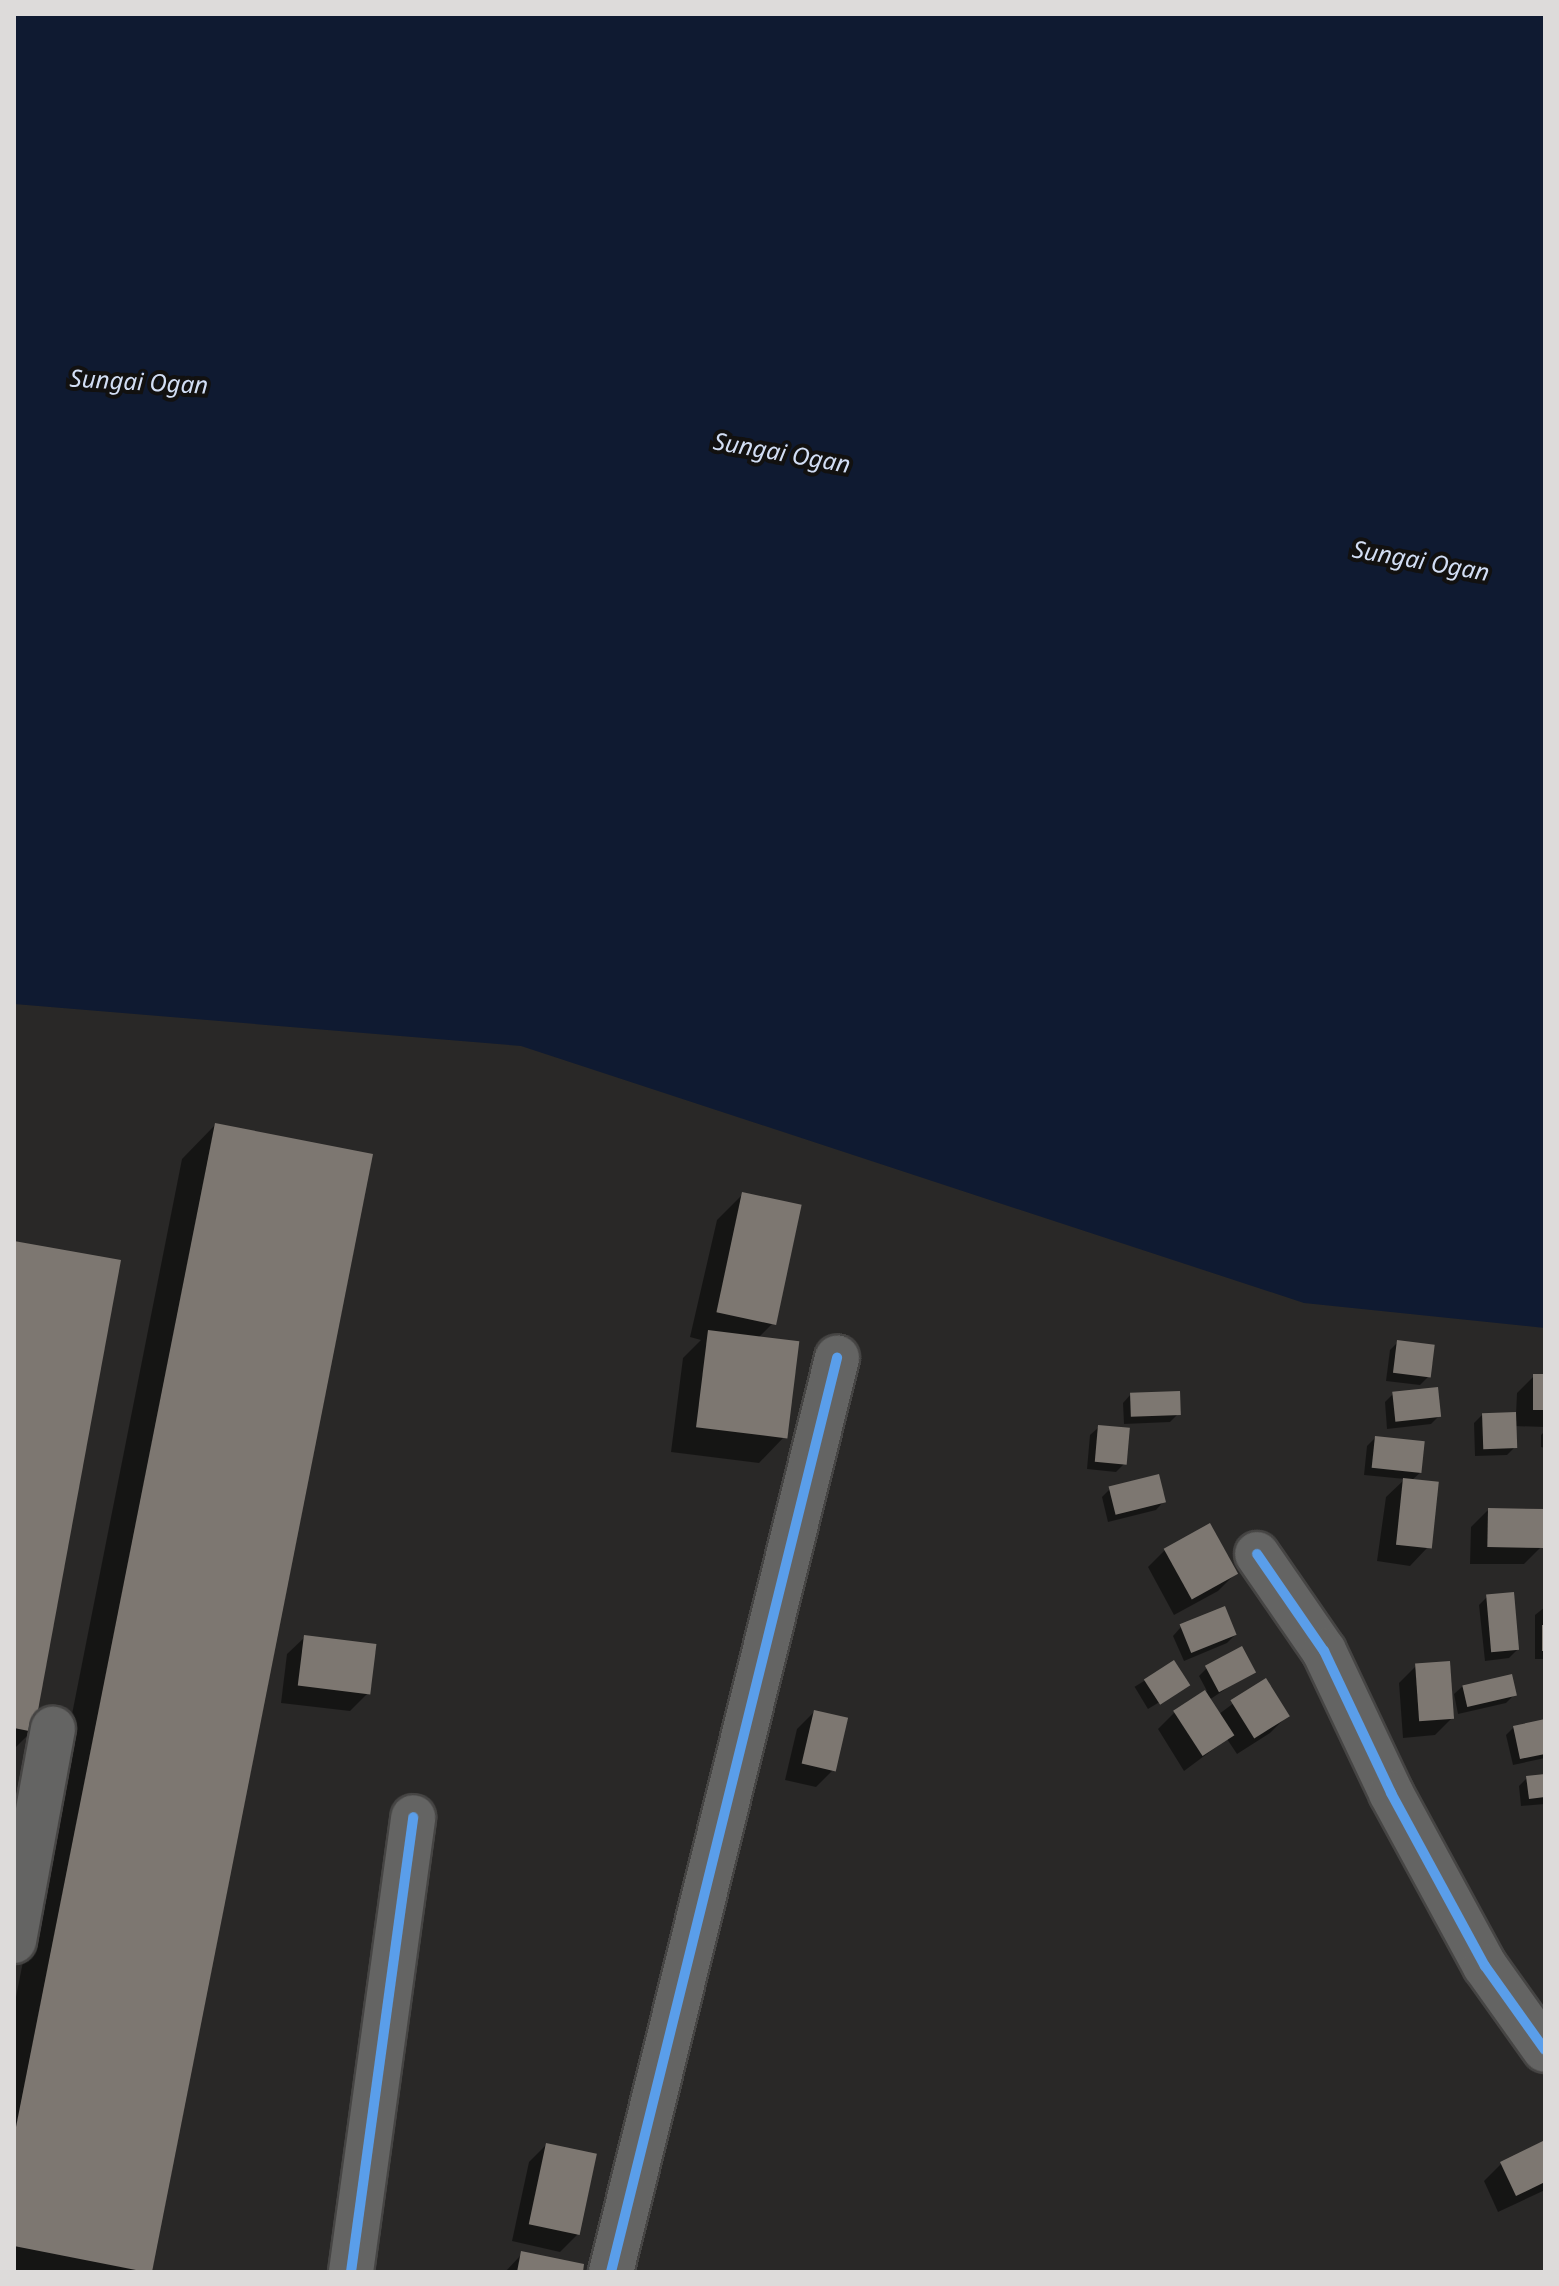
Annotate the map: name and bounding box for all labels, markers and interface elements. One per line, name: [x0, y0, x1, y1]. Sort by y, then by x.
water label: Sungai Ogan: [69, 363, 209, 399]
water label: Sungai Ogan: [711, 426, 853, 478]
water label: Sungai Ogan: [1350, 534, 1492, 586]

